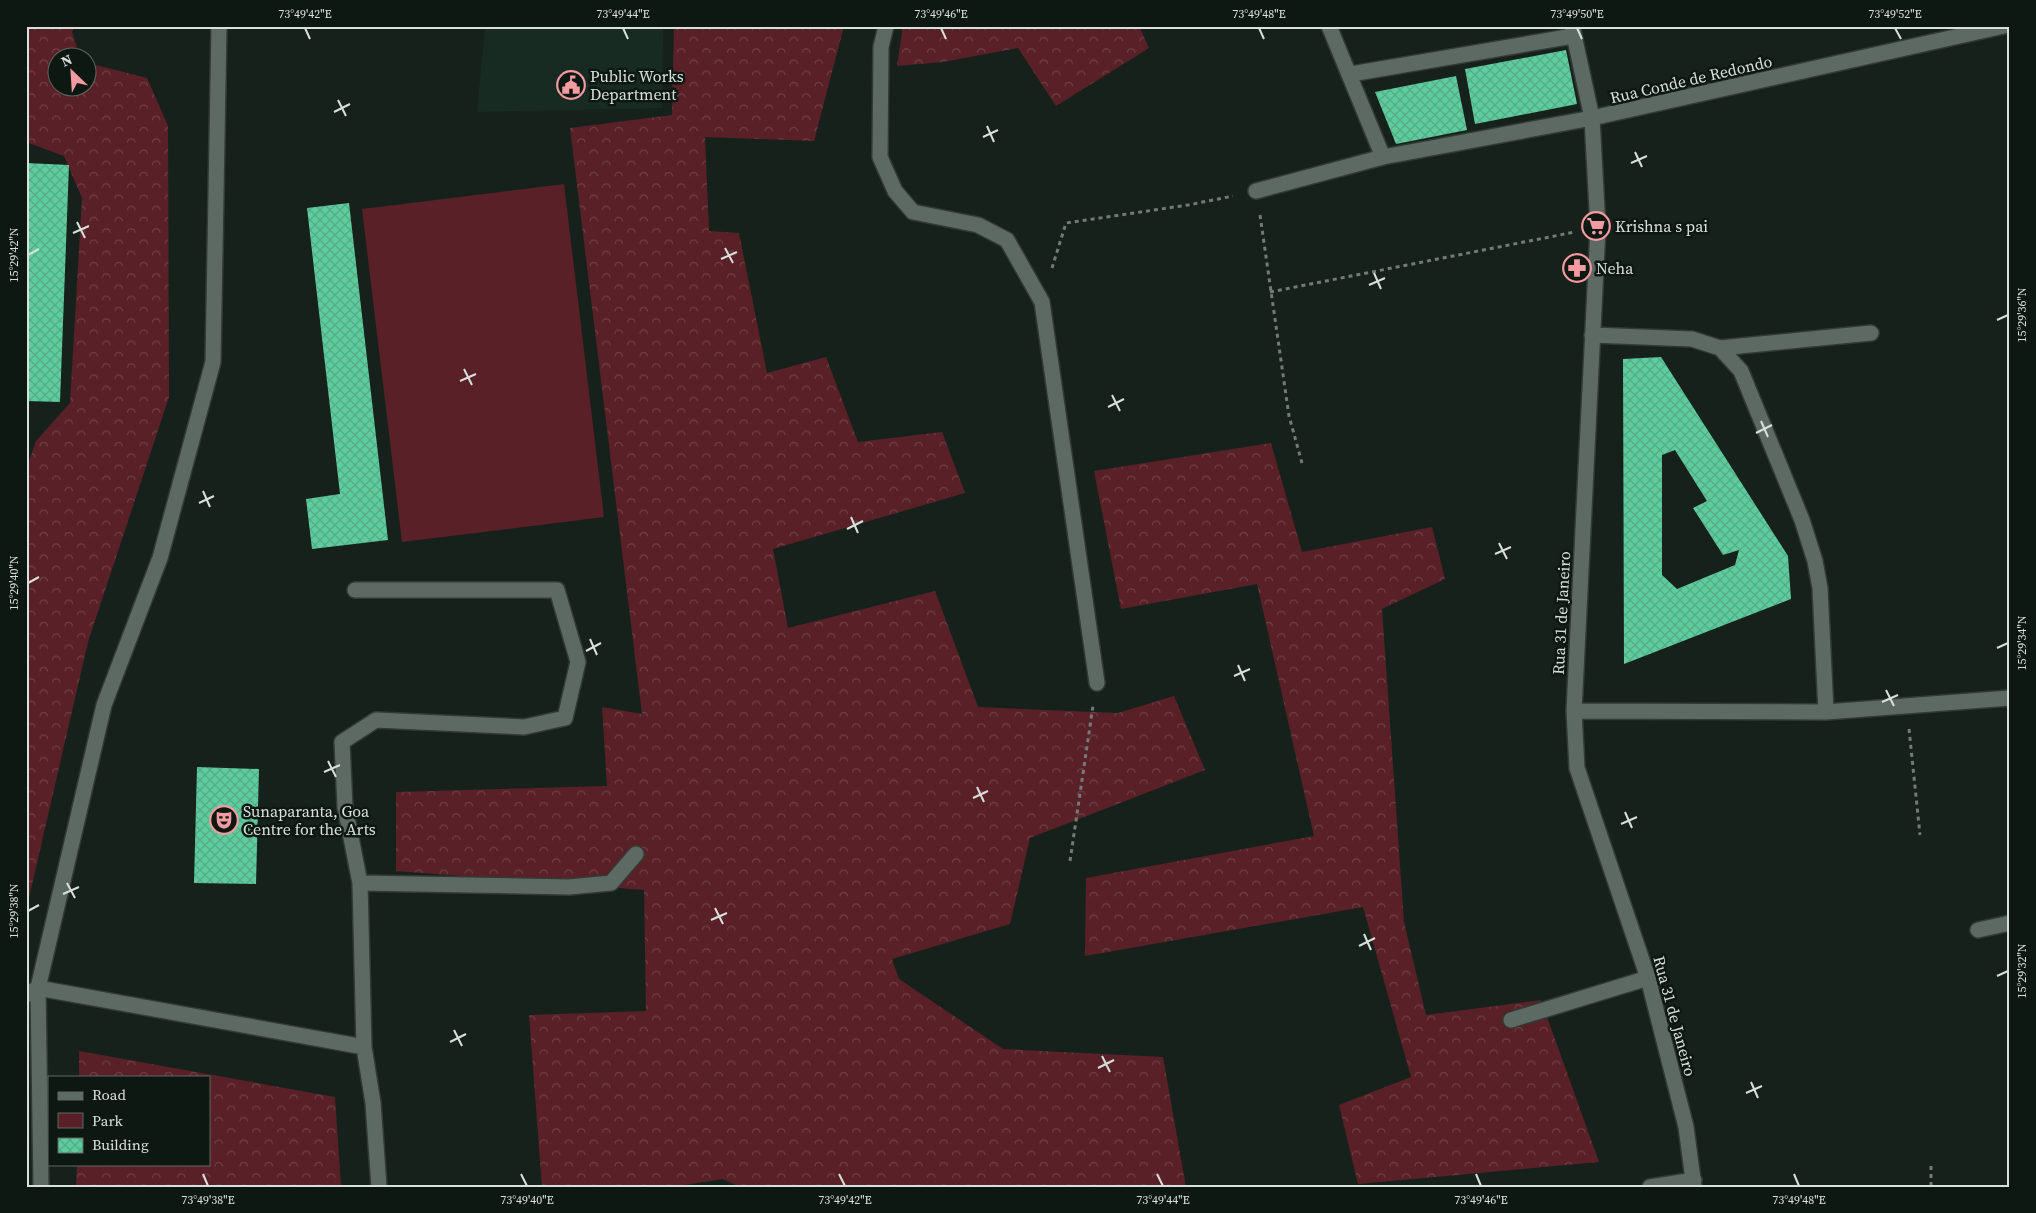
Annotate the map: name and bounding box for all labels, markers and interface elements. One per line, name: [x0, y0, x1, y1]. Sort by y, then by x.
text: 73°49'42"E: [278, 6, 332, 22]
text: 73°49'44"E: [596, 6, 650, 22]
text: 73°49'46"E: [914, 6, 968, 22]
text: 73°49'48"E: [1232, 6, 1286, 22]
text: 73°49'50"E: [1550, 6, 1604, 22]
text: 73°49'52"E: [1868, 6, 1922, 22]
north arrow: [48, 48, 98, 98]
text: N: [58, 49, 75, 71]
street label: Rua Conde de Redondo: [1608, 50, 1774, 108]
place label: Public Works Department: [590, 65, 684, 105]
public building icon: Public Works Department: [556, 70, 586, 100]
supermarket icon: Krishna s pai: [1581, 211, 1611, 241]
place label: Krishna s pai: [1615, 215, 1708, 237]
text: 15°29'42"N: [6, 227, 22, 283]
pharmacy icon: Neha: [1562, 253, 1592, 283]
place label: Neha: [1596, 257, 1634, 279]
text: 15°29'36"N: [2014, 287, 2030, 343]
street label: Rua 31 de Janeiro: [1547, 550, 1575, 675]
text: 15°29'40"N: [6, 555, 22, 611]
text: 15°29'34"N: [2014, 615, 2030, 671]
place label: Sunaparanta, Goa Centre for the Arts: [243, 800, 376, 840]
theatre icon: Sunaparanta, Goa Centre for the Arts: [209, 805, 239, 835]
text: 15°29'38"N: [6, 883, 22, 939]
text: 15°29'32"N: [2014, 943, 2030, 999]
street label: Rua 31 de Janeiro: [1648, 953, 1702, 1079]
legend: [48, 1076, 210, 1166]
text: Road: [92, 1084, 126, 1105]
text: Park: [92, 1110, 124, 1131]
text: Building: [92, 1134, 149, 1155]
text: 73°49'38"E: [181, 1192, 235, 1208]
text: 73°49'40"E: [500, 1192, 554, 1208]
text: 73°49'42"E: [818, 1192, 872, 1208]
text: 73°49'44"E: [1136, 1192, 1190, 1208]
text: 73°49'46"E: [1454, 1192, 1508, 1208]
text: 73°49'48"E: [1772, 1192, 1826, 1208]

